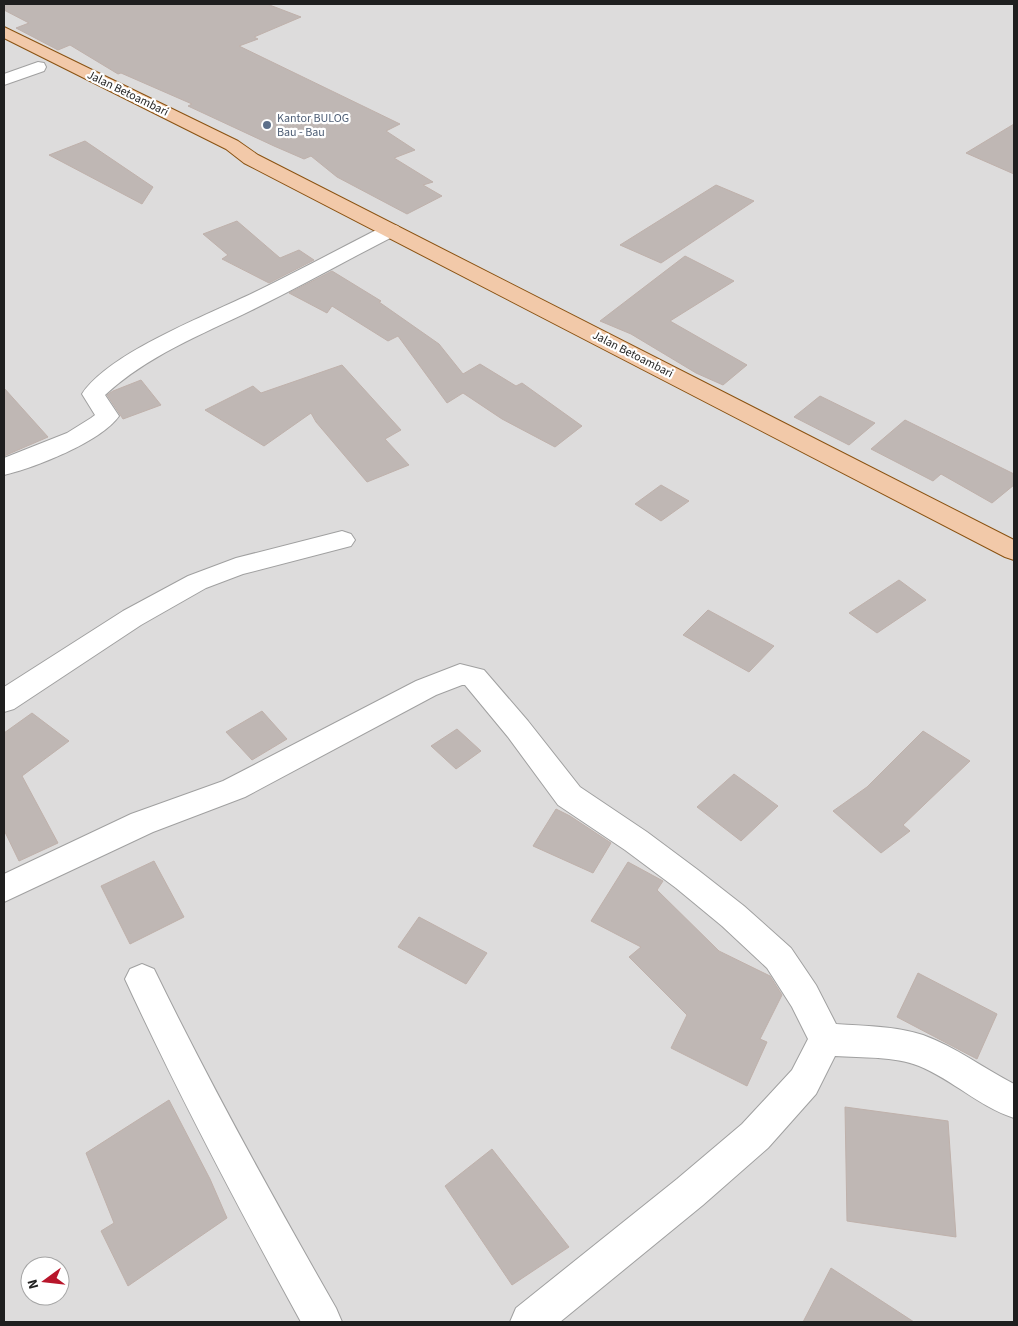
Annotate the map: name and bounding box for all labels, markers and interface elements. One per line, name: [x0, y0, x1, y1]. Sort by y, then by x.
street label: Jalan Betoambari: [84, 66, 171, 121]
place label: Kantor BULOG Bau - Bau: [277, 110, 349, 141]
marker: Kantor BULOG Bau - Bau: [261, 119, 273, 131]
street label: Jalan Betoambari: [589, 327, 676, 382]
north arrow: [20, 1256, 70, 1306]
text: N: [23, 1277, 44, 1291]

